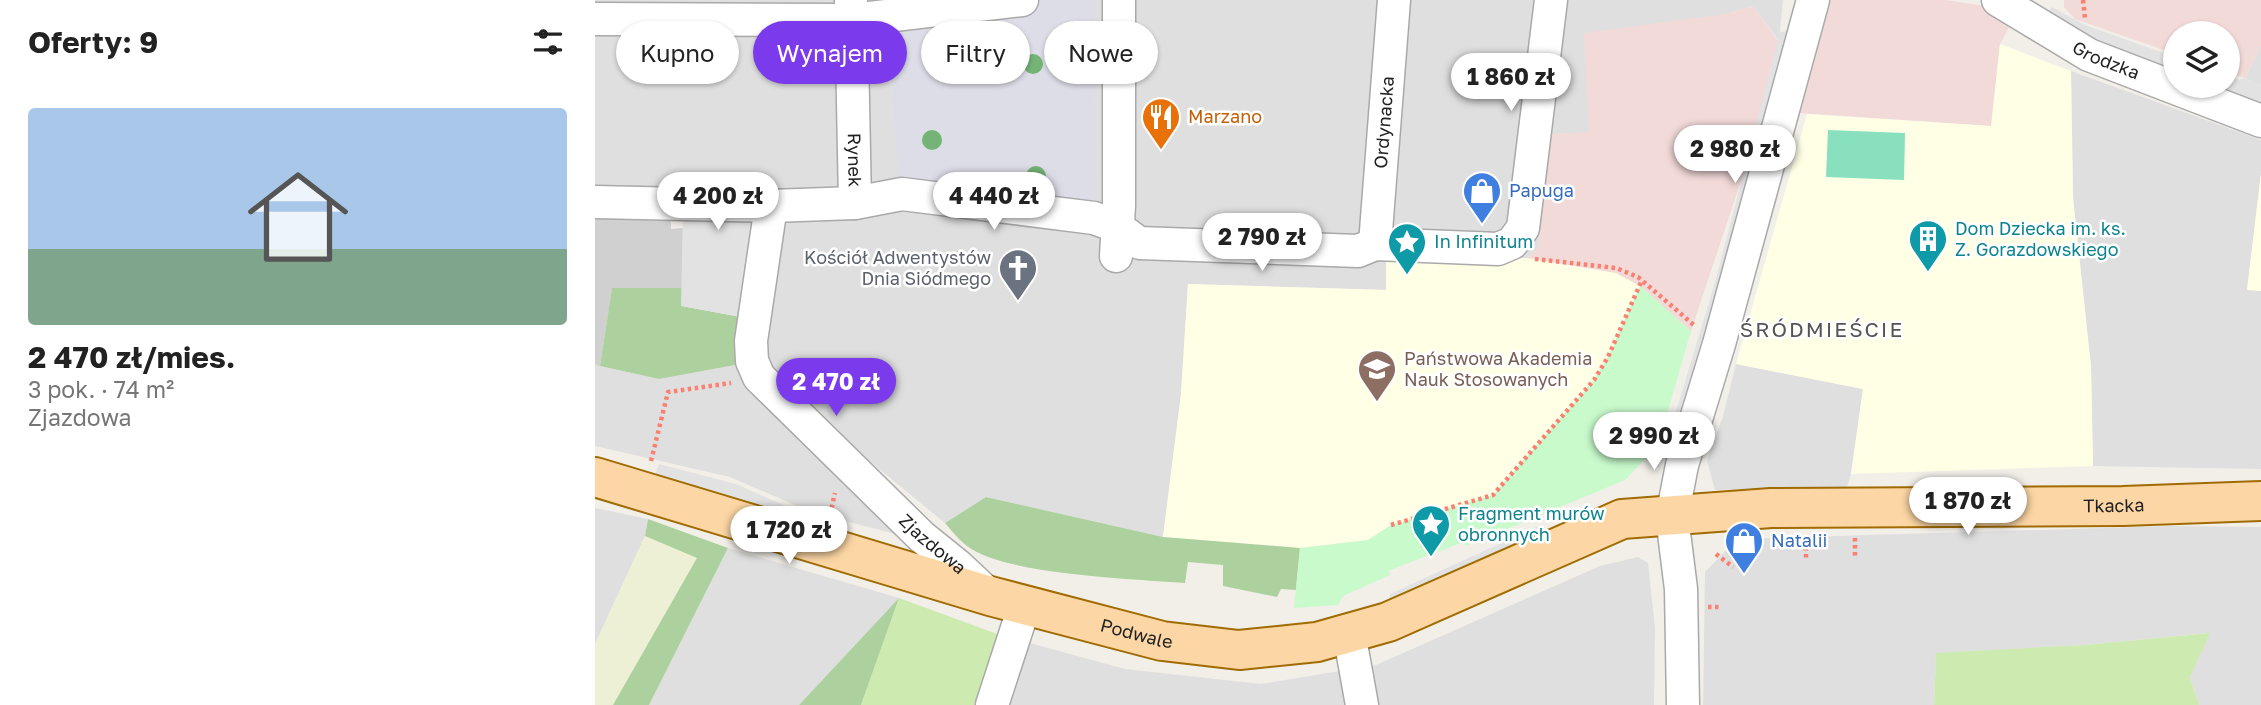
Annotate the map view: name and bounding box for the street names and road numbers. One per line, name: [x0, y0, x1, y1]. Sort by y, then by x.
street label: Grodzka: [2069, 36, 2143, 83]
street label: Ordynacka: [1369, 75, 1398, 169]
street label: Rynek: [844, 133, 867, 187]
street label: Tkacka: [2083, 493, 2145, 516]
street label: Zjazdowa: [895, 509, 971, 578]
street label: Podwale: [1098, 613, 1174, 652]

